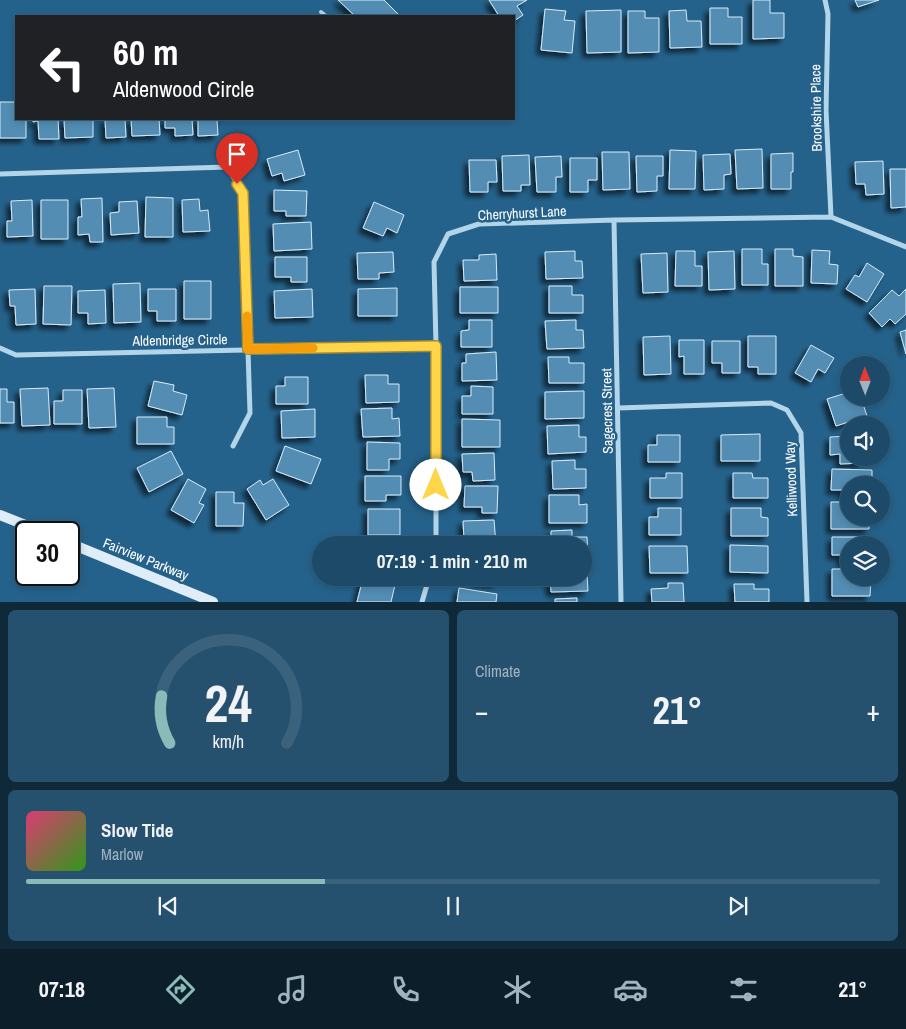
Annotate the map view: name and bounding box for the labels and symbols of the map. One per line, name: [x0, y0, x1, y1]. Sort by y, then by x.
street label: Brookshire Place: [806, 64, 826, 152]
pin: [216, 133, 258, 184]
street label: Cherryhurst Lane: [477, 202, 567, 224]
street label: Aldenbridge Circle: [131, 330, 228, 350]
north arrow: [840, 356, 890, 406]
street label: Sagecrest Street: [597, 368, 617, 454]
street label: Kelliwood Way: [781, 441, 801, 517]
position arrow: [409, 458, 461, 510]
speed limit sign: 30: [15, 521, 80, 586]
street label: Fairview Parkway: [101, 534, 192, 584]

